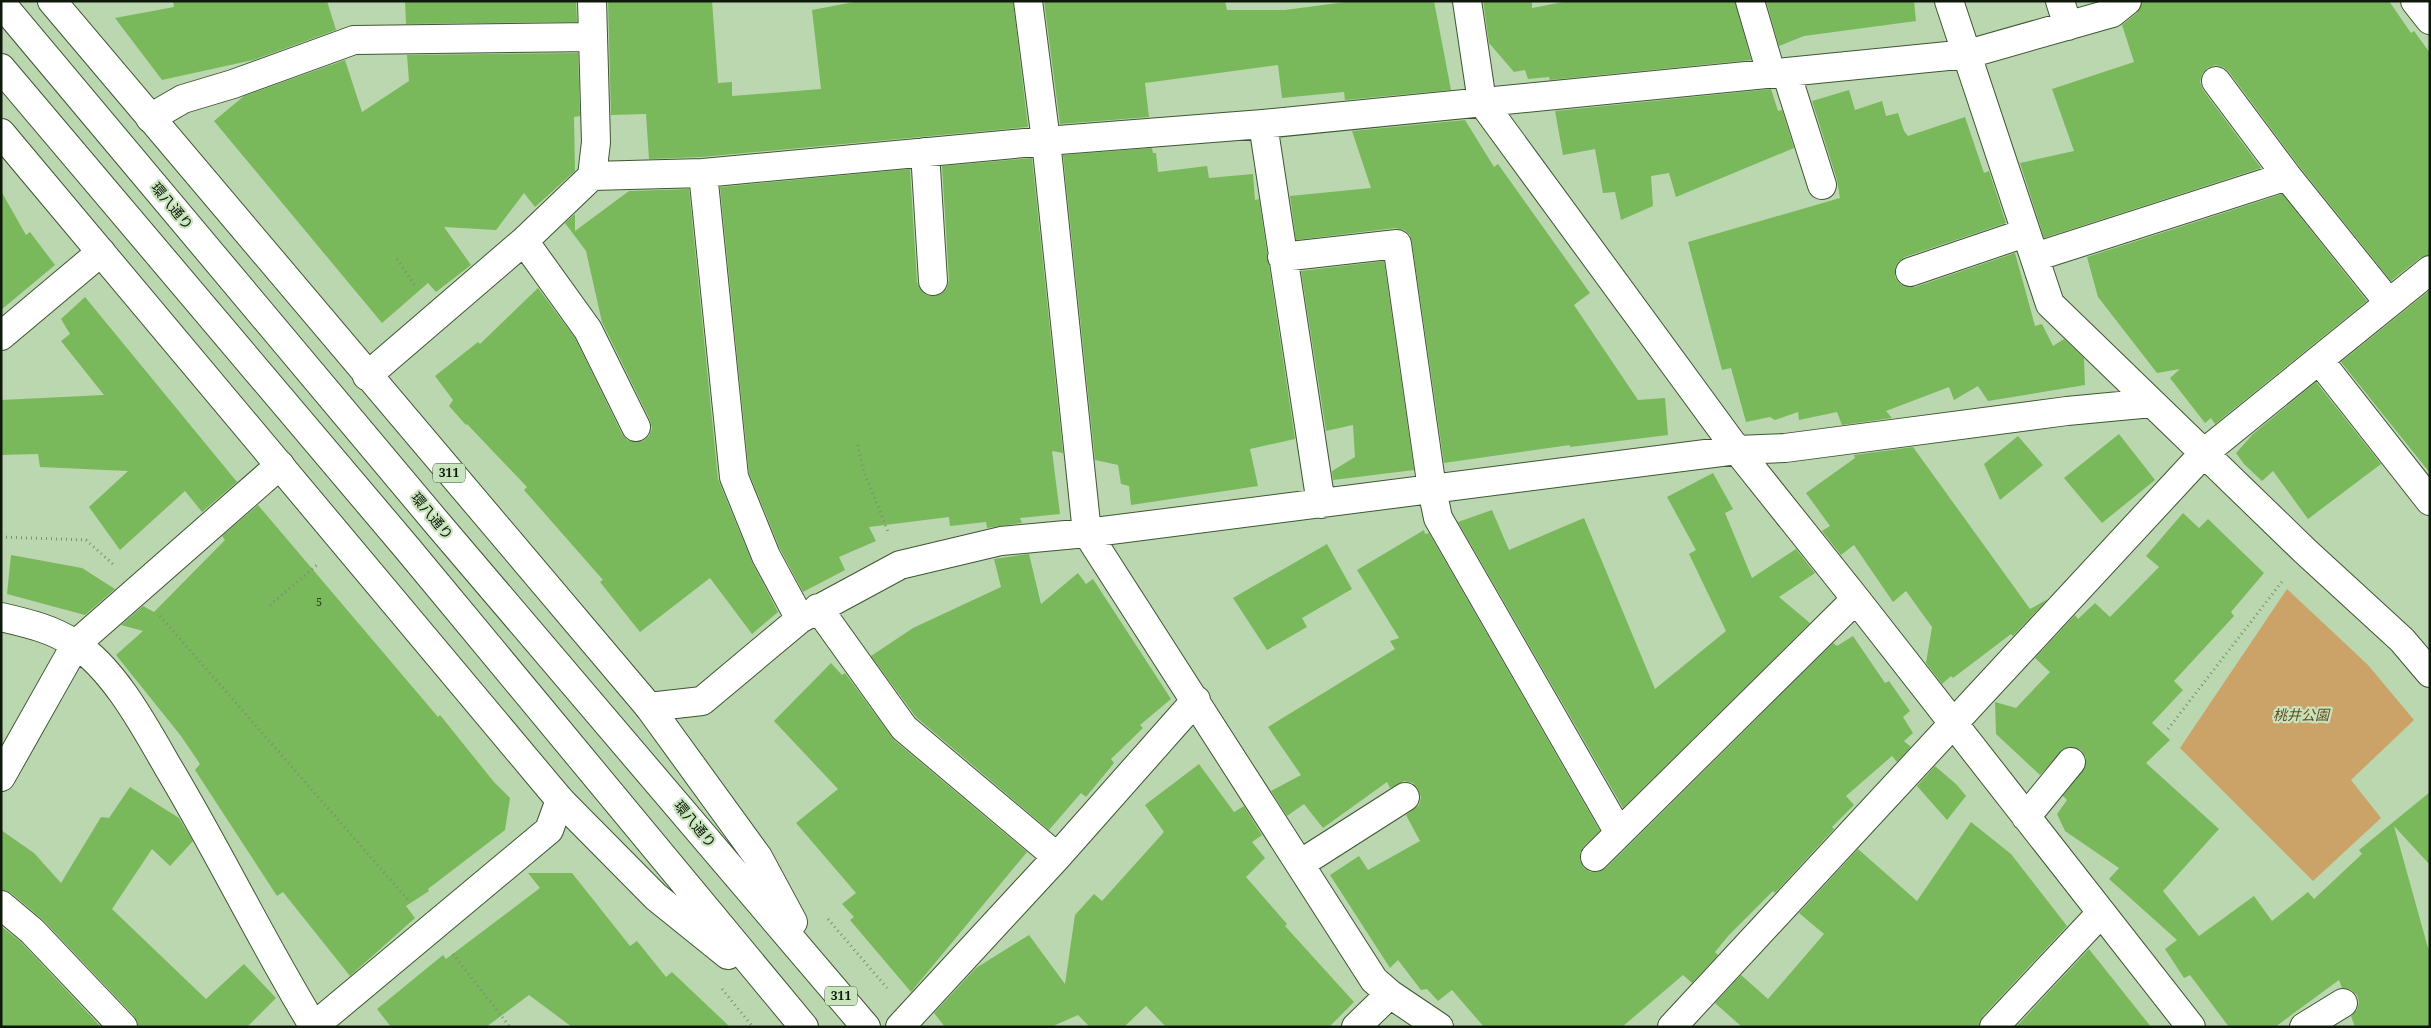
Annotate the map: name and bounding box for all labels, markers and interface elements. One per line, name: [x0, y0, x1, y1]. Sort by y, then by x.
street label: 環八通り: [147, 178, 198, 233]
road number: 311: [433, 463, 465, 482]
street label: 環八通り: [407, 488, 458, 543]
house number: 5: [316, 594, 322, 609]
park label: 桃井公園: [2273, 705, 2331, 724]
street label: 環八通り: [670, 796, 721, 851]
road number: 311: [825, 986, 857, 1006]

